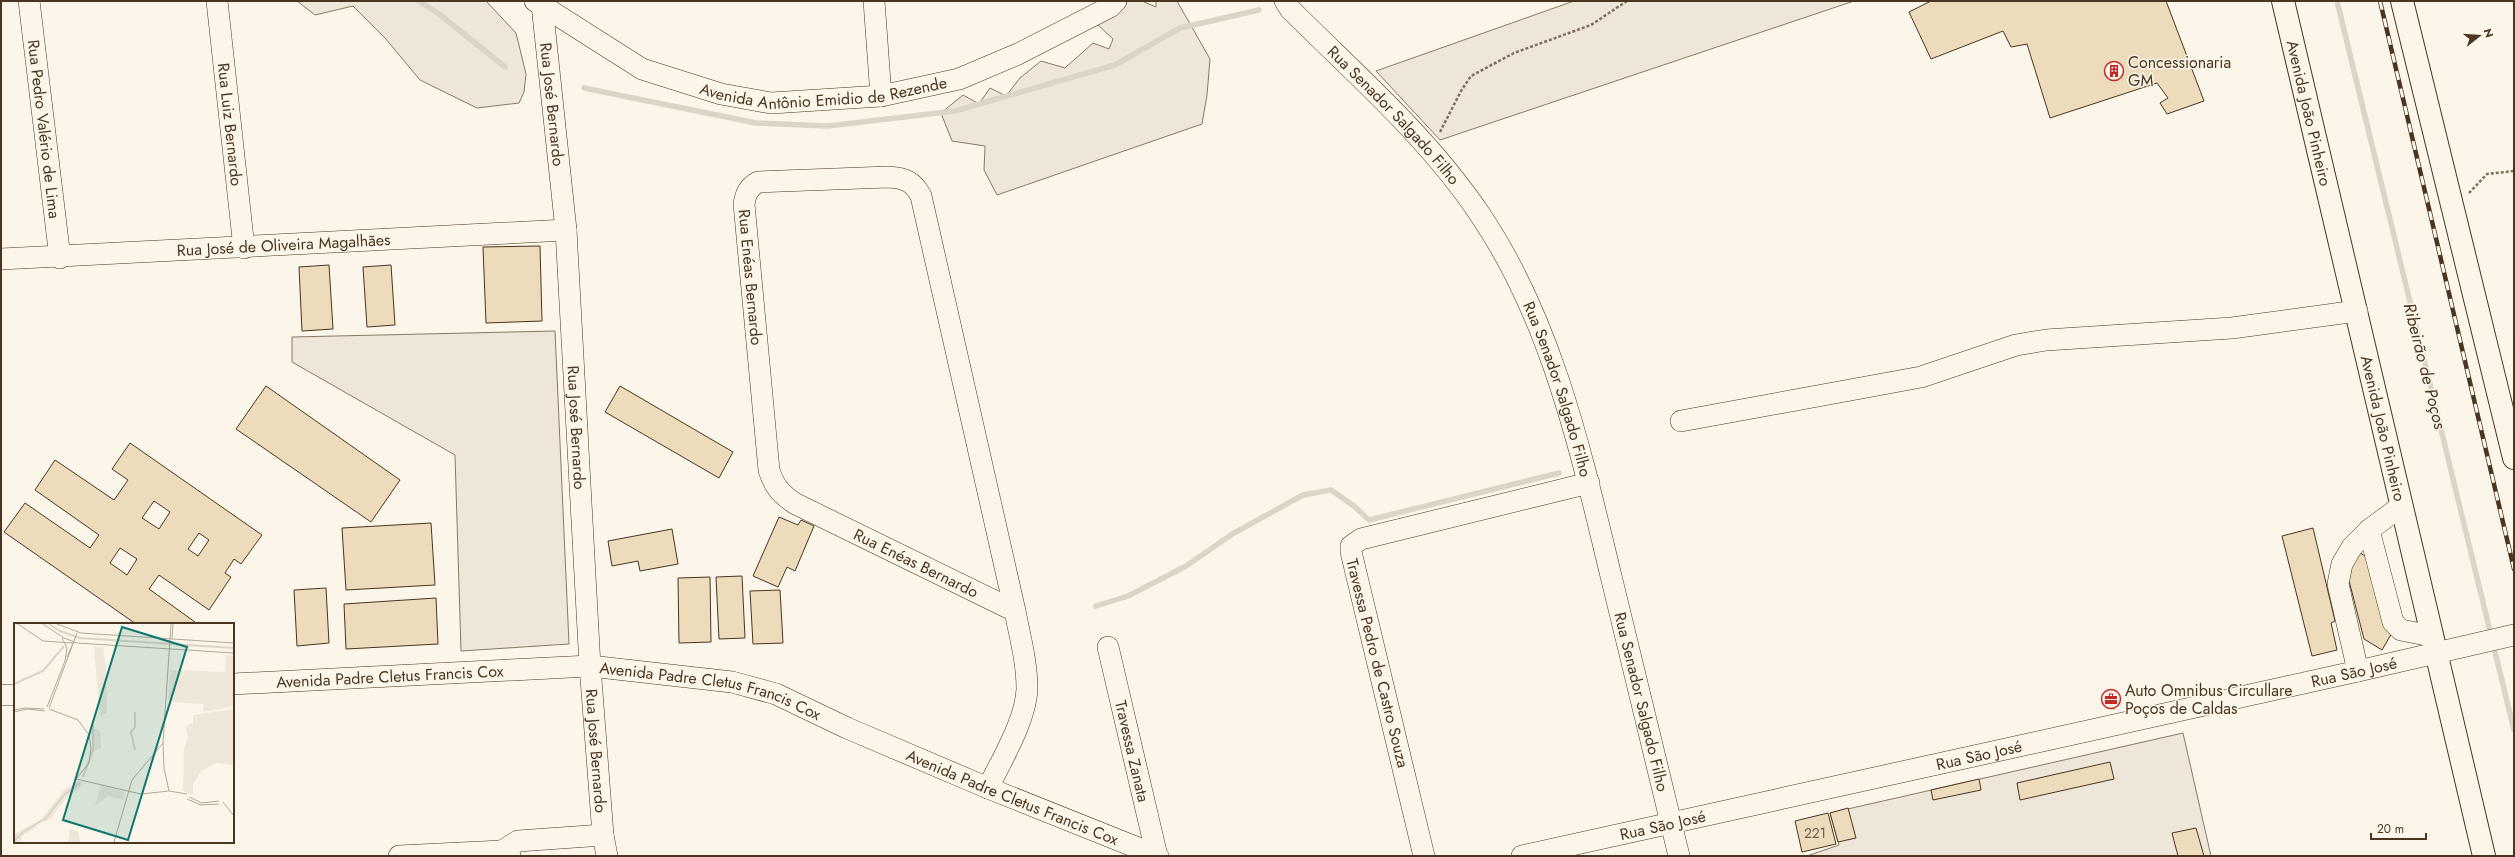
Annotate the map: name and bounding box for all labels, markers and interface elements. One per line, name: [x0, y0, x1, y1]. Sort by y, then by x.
north arrow: [2459, 16, 2499, 56]
text: N: [2480, 27, 2497, 40]
street label: Rua Pedro Valério de Lima: [22, 38, 66, 220]
street label: Avenida João Pinheiro: [2281, 38, 2337, 189]
street label: Rua Senador Salgado Filho: [1322, 41, 1465, 190]
street label: Rua José Bernardo: [534, 42, 570, 168]
place label: Concessionaria GM: [2128, 51, 2231, 92]
building icon: Concessionaria GM: [2103, 60, 2125, 82]
street label: Rua Luiz Bernardo: [212, 62, 248, 187]
street label: Avenida Antônio Emidio de Rezende: [697, 71, 949, 115]
street label: Rua Enéas Bernardo: [733, 208, 768, 347]
street label: Rua José de Oliveira Magalhães: [176, 228, 391, 262]
street label: Rua Senador Salgado Filho: [1517, 298, 1597, 480]
water label: Ribeirão de Poços: [2398, 301, 2452, 432]
street label: Avenida João Pinheiro: [2355, 353, 2411, 504]
street label: Rua José Bernardo: [561, 365, 591, 490]
street label: Rua Enéas Bernardo: [850, 523, 983, 604]
street label: Travessa Pedro de Castro Souza: [1340, 556, 1415, 770]
street label: Rua Senador Salgado Filho: [1608, 610, 1674, 794]
inset map: [14, 623, 234, 843]
street label: Rua São José: [2309, 651, 2399, 693]
street label: Avenida Padre Cletus Francis Cox: [598, 656, 825, 726]
street label: Avenida Padre Cletus Francis Cox: [276, 659, 504, 694]
place label: Auto Omnibus Circullare Poços de Caldas: [2125, 679, 2292, 720]
street label: Rua José Bernardo: [580, 688, 612, 814]
office icon: Auto Omnibus Circullare Poços de Caldas: [2100, 688, 2122, 710]
street label: Travessa Zanata: [1109, 698, 1155, 804]
street label: Rua São José: [1934, 735, 2024, 776]
street label: Avenida Padre Cletus Francis Cox: [903, 744, 1122, 851]
street label: Rua São José: [1618, 805, 1708, 846]
scale bar: [2371, 815, 2426, 841]
text: 20 m: [2377, 820, 2404, 838]
house number: 221: [1804, 823, 1826, 843]

